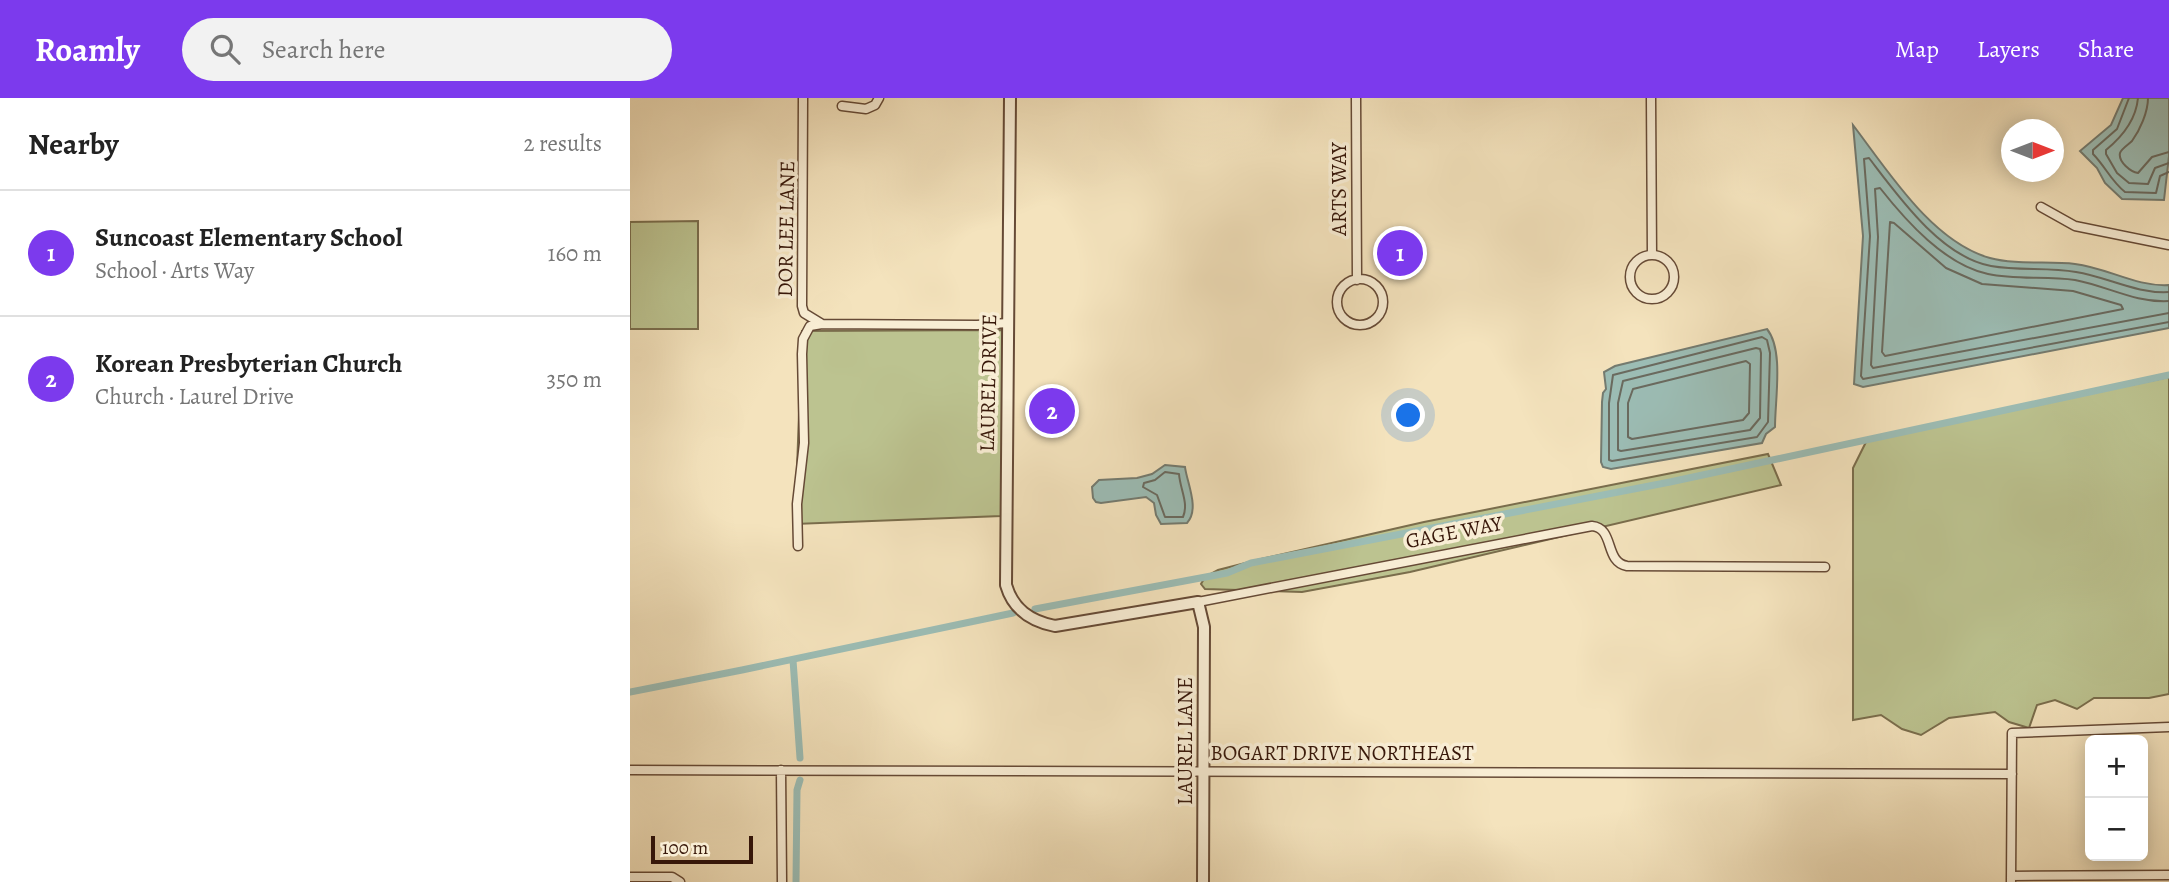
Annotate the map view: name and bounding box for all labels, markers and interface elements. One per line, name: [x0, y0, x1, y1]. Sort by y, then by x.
search box: [182, 18, 672, 81]
text: Roamly: [35, 27, 140, 72]
icon: search: [206, 30, 244, 68]
text: Search here: [262, 32, 385, 67]
text: Map: [1895, 33, 1939, 65]
text: Layers: [1977, 33, 2040, 65]
text: Share: [2078, 33, 2134, 65]
north arrow: [2001, 119, 2064, 182]
text: Nearby: [28, 124, 119, 164]
text: 2 results: [524, 128, 602, 159]
street label: ARTS WAY: [1325, 142, 1353, 237]
street label: DOR LEE LANE: [771, 161, 801, 297]
text: Suncoast Elementary School: [95, 220, 403, 255]
pin: 1: [1377, 227, 1423, 279]
text: 1: [47, 238, 55, 269]
text: 160 m: [548, 238, 602, 269]
text: School · Arts Way: [95, 255, 254, 286]
street label: LAUREL DRIVE: [973, 314, 1003, 452]
text: Korean Presbyterian Church: [95, 346, 402, 381]
text: 2: [45, 364, 57, 395]
text: 350 m: [547, 364, 602, 395]
text: Church · Laurel Drive: [95, 381, 294, 412]
pin: 2: [1029, 385, 1075, 437]
your location: [1391, 398, 1425, 432]
street label: GAGE WAY: [1403, 509, 1505, 555]
street label: LAUREL LANE: [1171, 677, 1199, 805]
map controls: [2085, 735, 2148, 861]
button: +: [2085, 735, 2148, 798]
street label: BOGART DRIVE NORTHEAST: [1210, 739, 1474, 767]
button: −: [2085, 798, 2148, 861]
scale bar: [651, 833, 752, 865]
text: 100 m: [662, 835, 708, 861]

